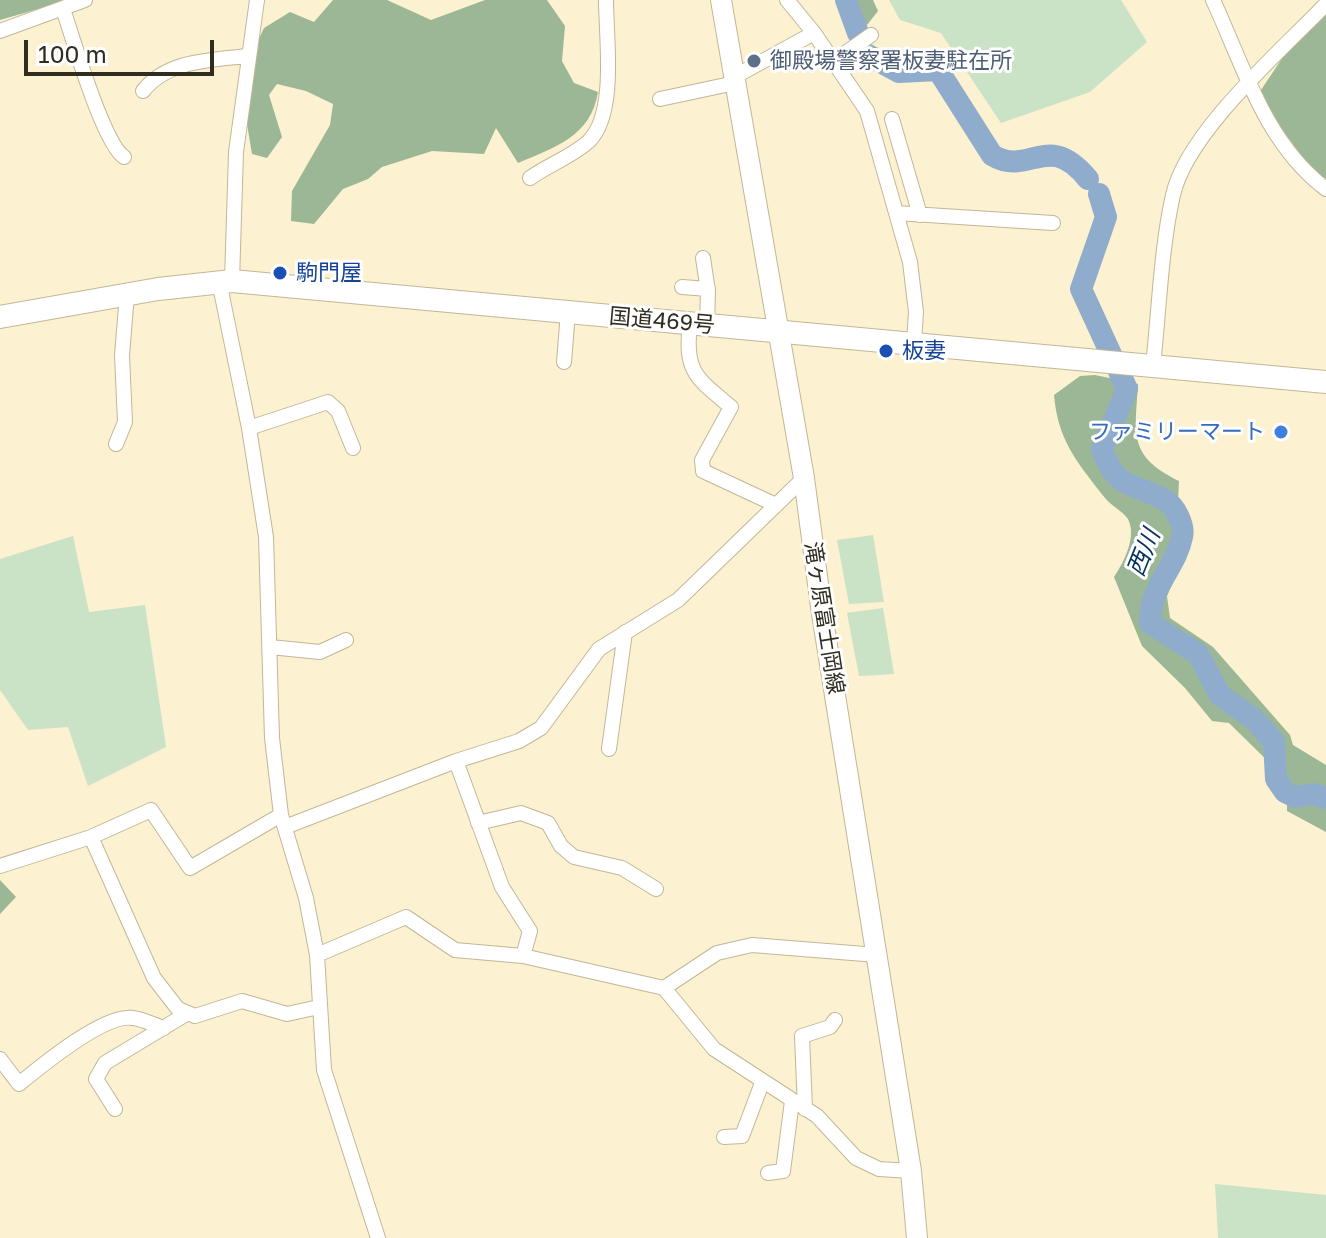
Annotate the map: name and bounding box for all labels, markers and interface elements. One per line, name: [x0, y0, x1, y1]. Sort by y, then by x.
scale bar: [28, 24, 218, 74]
text: 100 m: [38, 39, 107, 68]
place label: 御殿場警察署板妻駐在所: [770, 48, 1012, 74]
marker: 御殿場警察署板妻駐在所: [745, 52, 763, 70]
place label: 駒門屋: [296, 260, 362, 286]
marker: 駒門屋: [271, 264, 289, 282]
street label: 国道469号: [608, 303, 716, 339]
place label: 板妻: [902, 338, 946, 364]
marker: 板妻: [877, 342, 895, 360]
place label: ファミリーマート: [1089, 419, 1265, 445]
marker: ファミリーマート: [1272, 423, 1290, 441]
water label: 西川: [1122, 525, 1166, 581]
street label: 滝ヶ原富士岡線: [799, 540, 849, 696]

